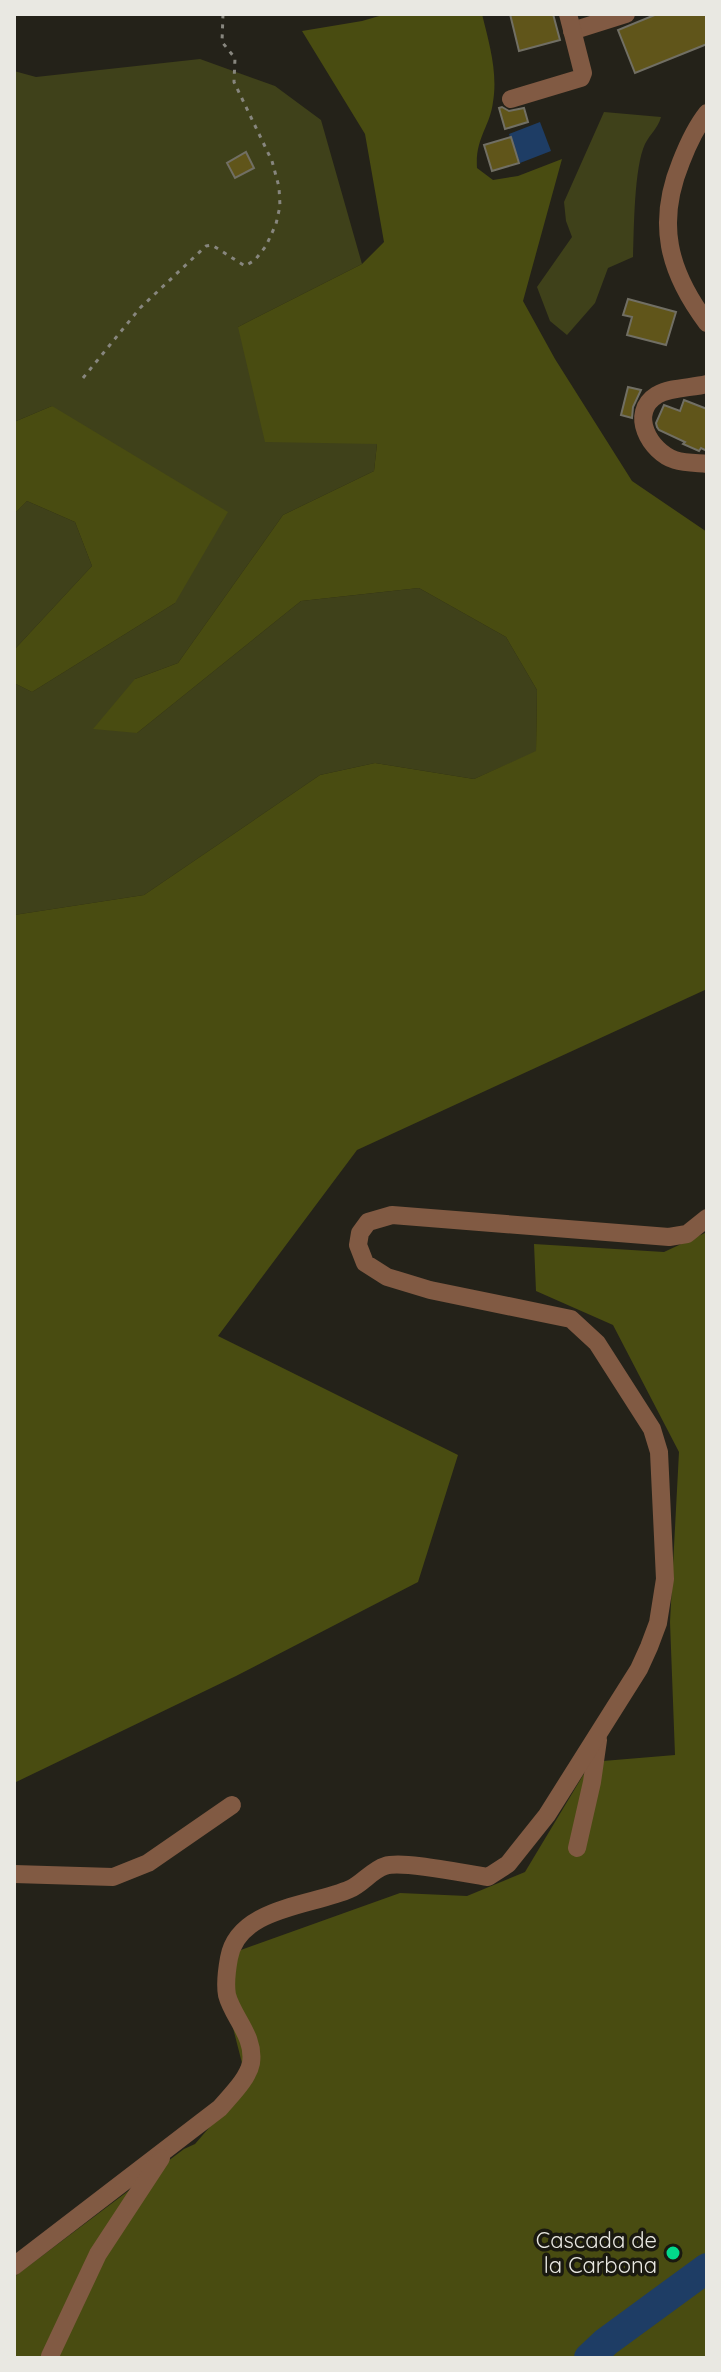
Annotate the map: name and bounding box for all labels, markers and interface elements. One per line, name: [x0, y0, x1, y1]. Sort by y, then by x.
place label: Cascada de la Carbona: [536, 2226, 657, 2279]
marker: Cascada de la Carbona: [664, 2244, 682, 2262]

